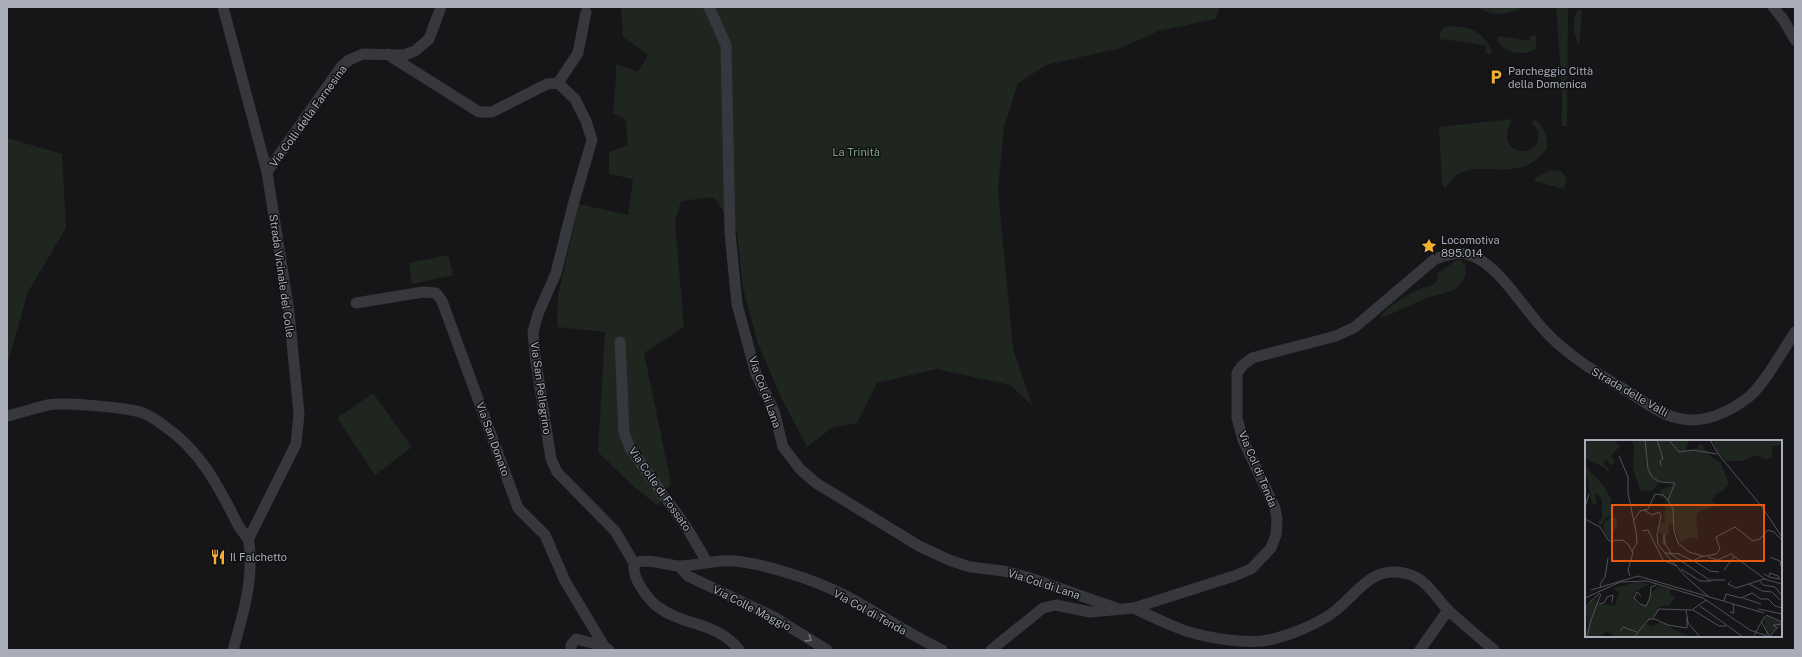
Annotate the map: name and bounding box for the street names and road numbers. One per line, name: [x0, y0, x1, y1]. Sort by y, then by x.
street label: Via Colli della Farnesina: [267, 63, 349, 169]
street label: Strada Vicinale del Colle: [267, 213, 297, 339]
street label: Via San Pellegrino: [529, 341, 553, 435]
street label: Via Col di Lana: [746, 355, 784, 429]
street label: Strada delle Valli: [1590, 365, 1670, 419]
street label: Via San Donato: [474, 400, 512, 478]
street label: Via Col di Tenda: [1237, 429, 1279, 509]
street label: Via Colle di Fossato: [627, 445, 693, 533]
street label: Via Col di Lana: [1006, 567, 1082, 601]
street label: Via Colle Maggio: [711, 583, 793, 633]
street label: Via Col di Tenda: [831, 587, 909, 637]

